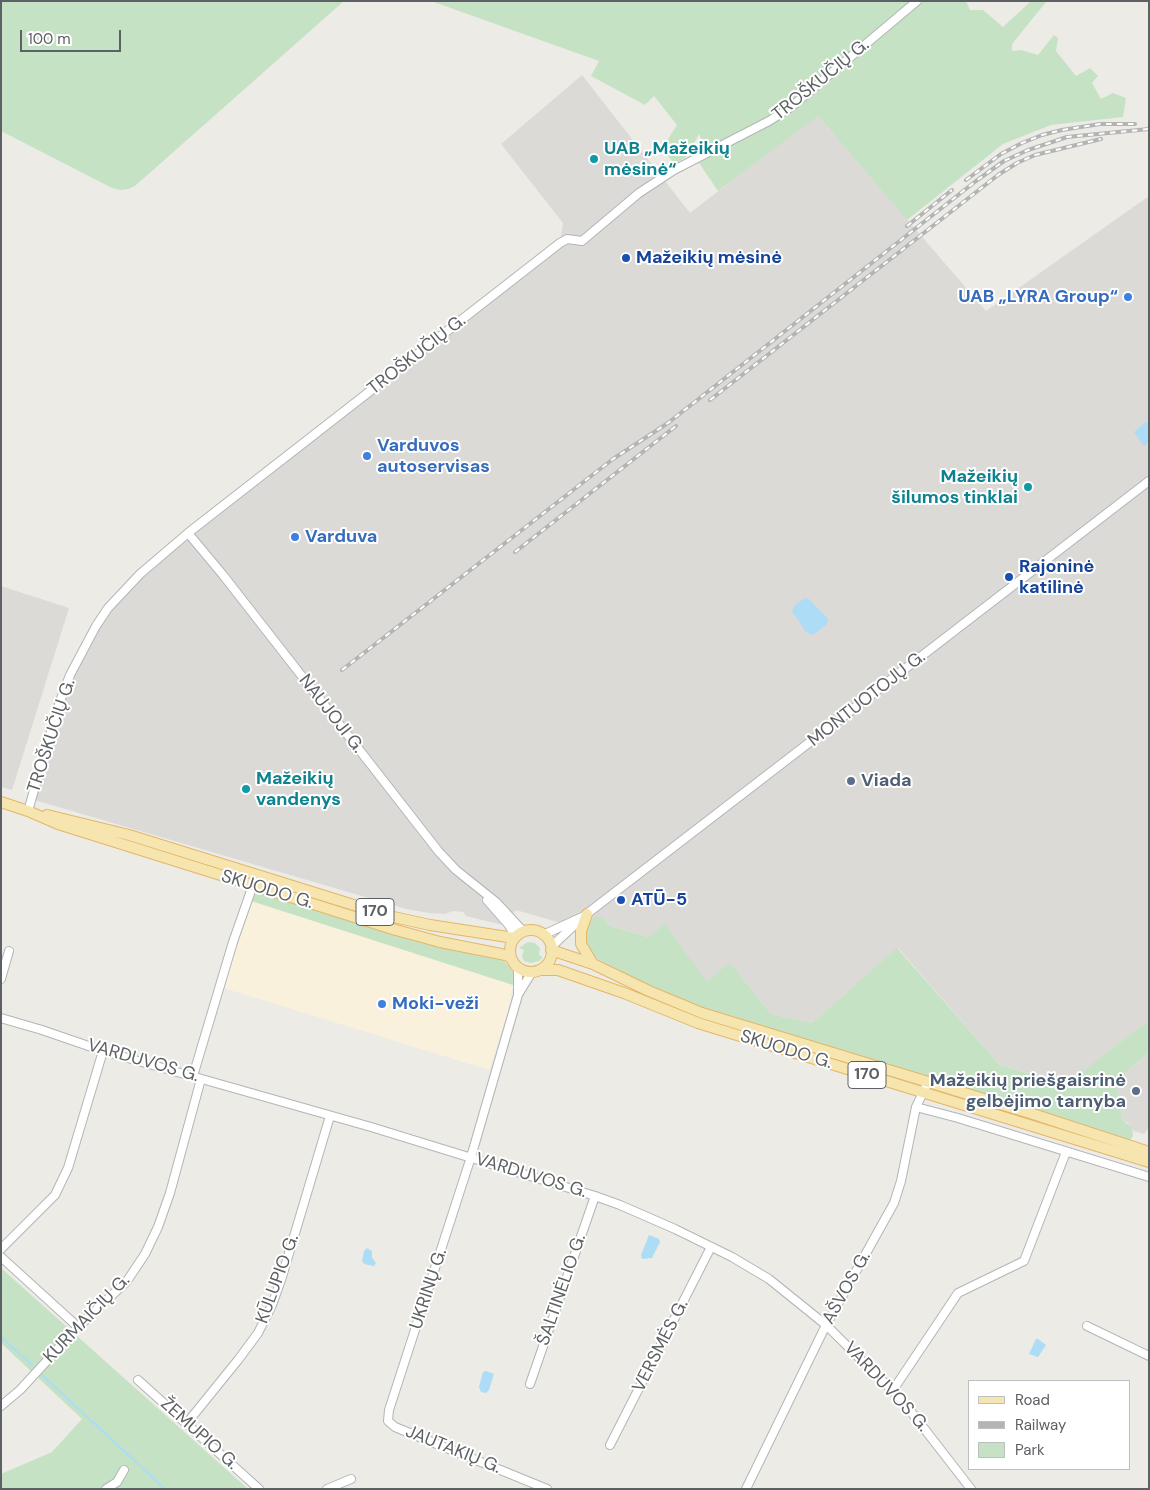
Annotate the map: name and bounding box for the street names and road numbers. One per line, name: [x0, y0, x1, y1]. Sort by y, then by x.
street label: TROŠKUČIŲ G.: [768, 34, 874, 126]
street label: TROŠKUČIŲ G.: [364, 310, 470, 400]
street label: MONTUOTOJŲ G.: [804, 647, 930, 751]
street label: NAUJOJI G.: [294, 670, 368, 758]
street label: TROŠKUČIŲ G.: [23, 676, 81, 796]
street label: SKUODO G.: [218, 866, 316, 914]
road number: 170: [356, 899, 394, 926]
street label: SKUODO G.: [737, 1026, 835, 1074]
street label: VARDUVOS G.: [85, 1035, 201, 1087]
road number: 170: [848, 1062, 886, 1088]
street label: VARDUVOS G.: [473, 1149, 589, 1203]
street label: KŪLUPIO G.: [252, 1231, 304, 1327]
street label: ŠALTINĖLIO G.: [533, 1231, 591, 1349]
street label: UKRINŲ G.: [406, 1246, 452, 1332]
street label: AŠVOS G.: [818, 1248, 876, 1328]
street label: KURMAIČIŲ G.: [39, 1270, 135, 1368]
street label: VERSMĖS G.: [628, 1296, 694, 1396]
street label: VARDUVOS G.: [839, 1338, 933, 1436]
street label: ŽEMUPIO G.: [156, 1393, 242, 1475]
street label: JAUTAKIŲ G.: [402, 1421, 504, 1479]

